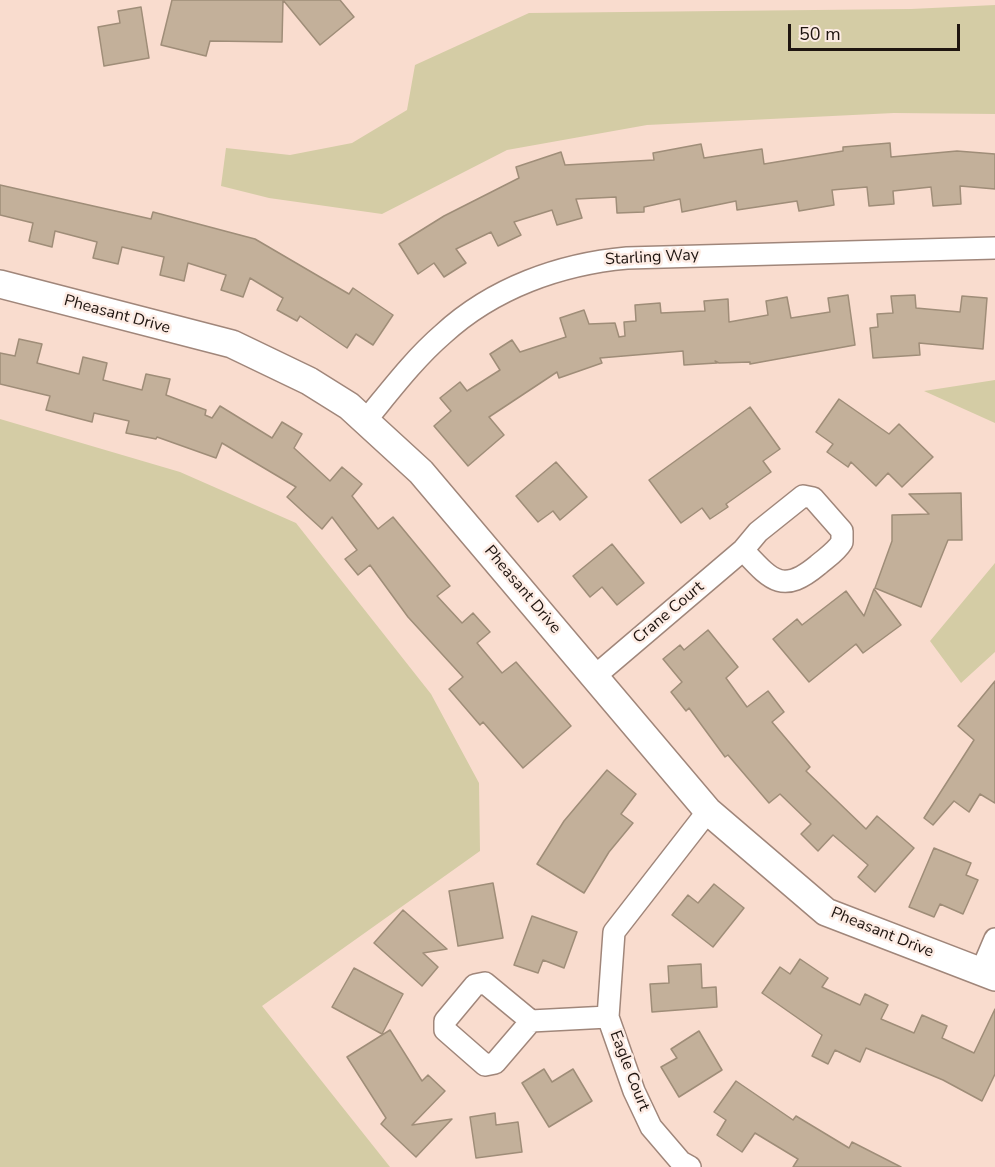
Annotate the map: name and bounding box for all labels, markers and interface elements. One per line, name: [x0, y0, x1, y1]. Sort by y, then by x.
scale bar: [791, 12, 964, 50]
text: 50 m: [799, 22, 841, 46]
street label: Starling Way: [605, 246, 699, 270]
street label: Pheasant Drive: [62, 292, 172, 338]
street label: Pheasant Drive: [480, 542, 564, 638]
street label: Crane Court: [630, 578, 708, 648]
street label: Pheasant Drive: [828, 904, 936, 962]
street label: Eagle Court: [605, 1028, 653, 1114]

